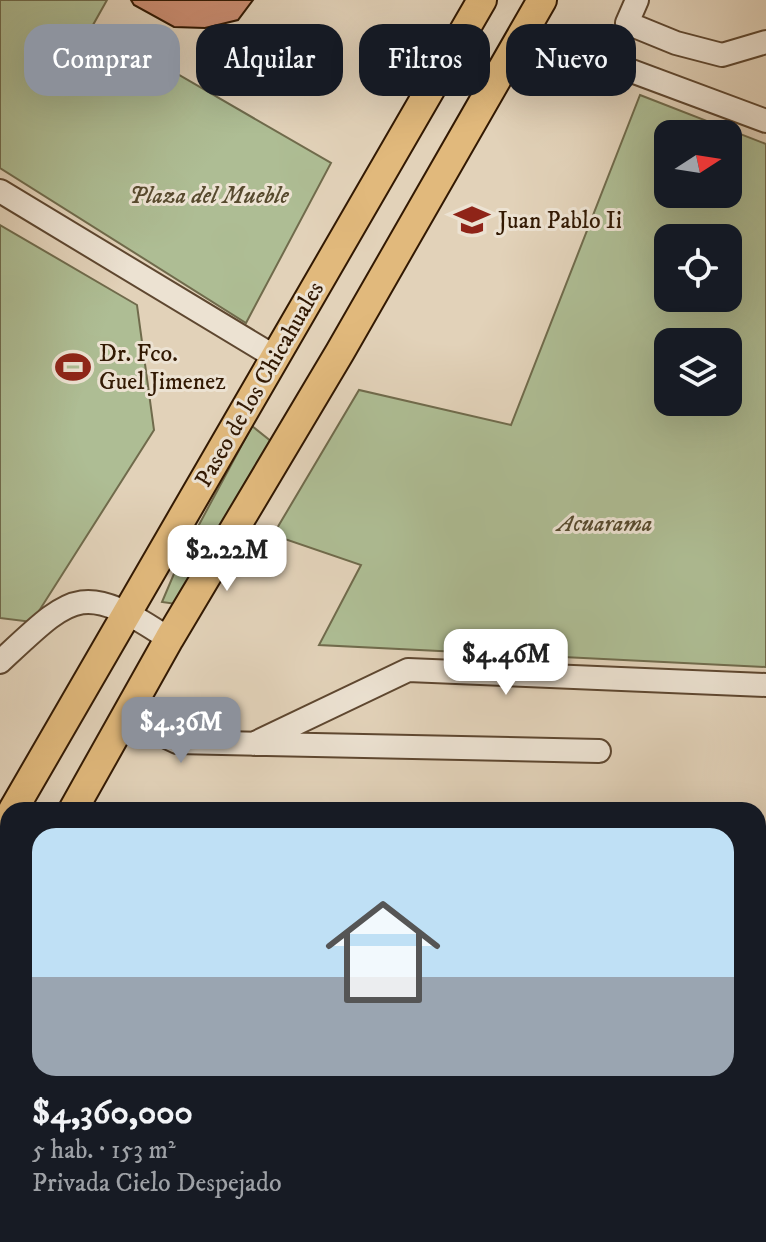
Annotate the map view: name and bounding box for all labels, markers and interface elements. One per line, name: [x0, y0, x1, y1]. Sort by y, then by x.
chip: Comprar: [24, 24, 180, 96]
chip: Alquilar: [196, 24, 343, 96]
chip: Filtros: [359, 24, 490, 96]
chip: Nuevo: [506, 24, 636, 96]
north arrow: [654, 120, 742, 208]
map controls: [654, 120, 742, 416]
park label: Plaza del Mueble: [129, 181, 289, 211]
school or university icon: Juan Pablo Ii: [453, 201, 491, 239]
place label: Juan Pablo Ii: [496, 206, 622, 236]
button: locate: [654, 224, 742, 312]
street label: Paseo de los Chicahuales: [189, 276, 331, 493]
button: layers: [654, 328, 742, 416]
place label: Dr. Fco. Guel Jimenez: [99, 339, 226, 397]
sports icon: Dr. Fco. Guel Jimenez: [54, 348, 92, 386]
park label: Acuarama: [554, 509, 653, 539]
pin: $2.22M: [162, 525, 292, 593]
text: $2.22M: [186, 534, 268, 567]
pin: $4.46M: [441, 629, 571, 697]
text: $4.46M: [462, 638, 550, 671]
pin: $4.36M: [116, 697, 246, 765]
text: $4.36M: [140, 706, 222, 739]
icon: home: [311, 880, 455, 1024]
text: $4,360,000: [32, 1092, 193, 1134]
text: 5 hab. · 153 m²: [32, 1134, 176, 1167]
text: Privada Cielo Despejado: [32, 1167, 282, 1200]

